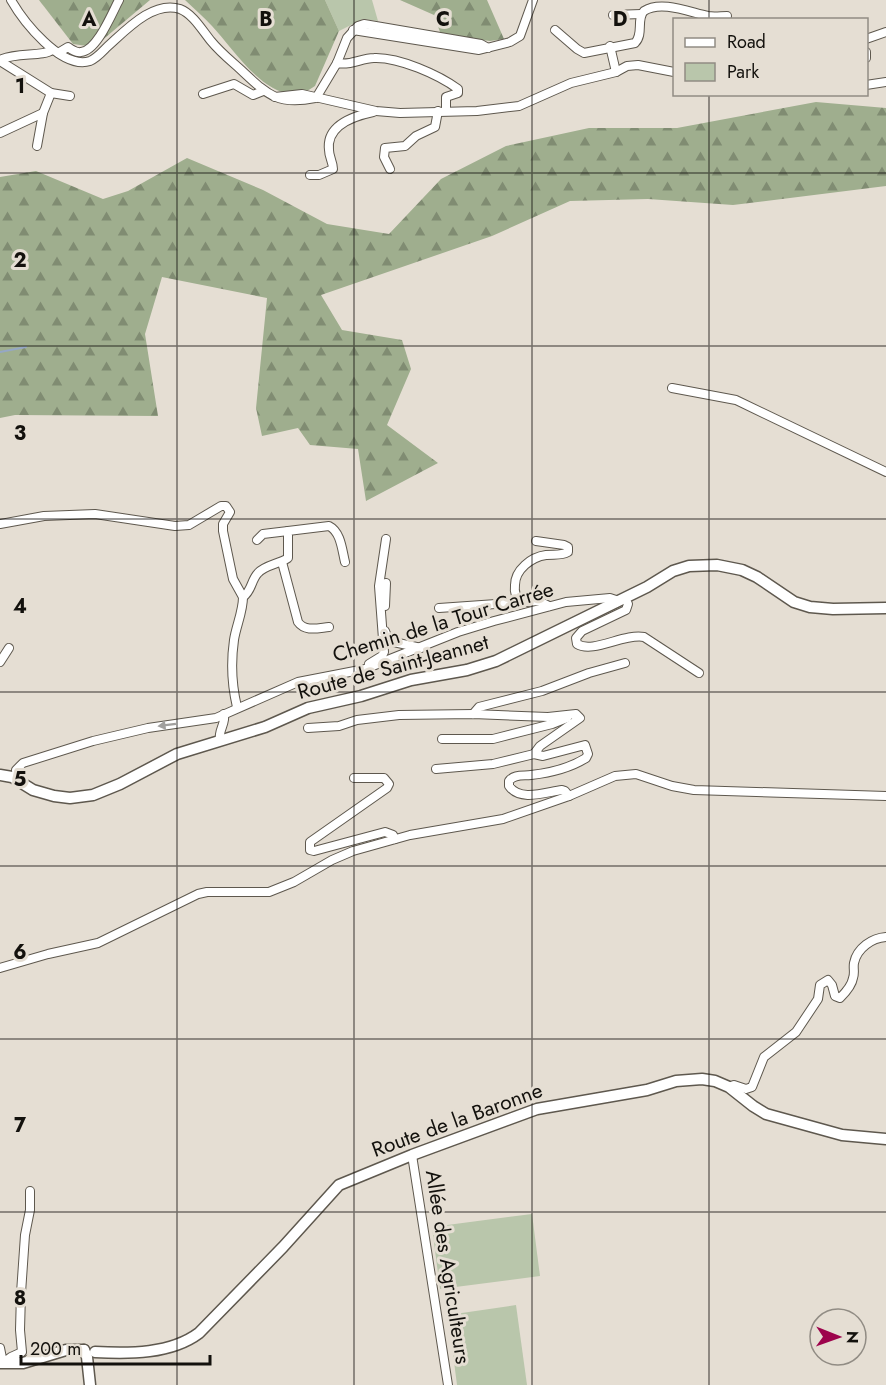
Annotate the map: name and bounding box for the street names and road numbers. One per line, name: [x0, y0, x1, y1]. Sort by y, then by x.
street label: Chemin de la Tour Carrée: [329, 574, 557, 670]
street label: Route de Saint-Jeannet: [294, 627, 492, 707]
street label: Route de la Baronne: [367, 1075, 547, 1165]
street label: Allée des Agriculteurs: [418, 1168, 478, 1366]

